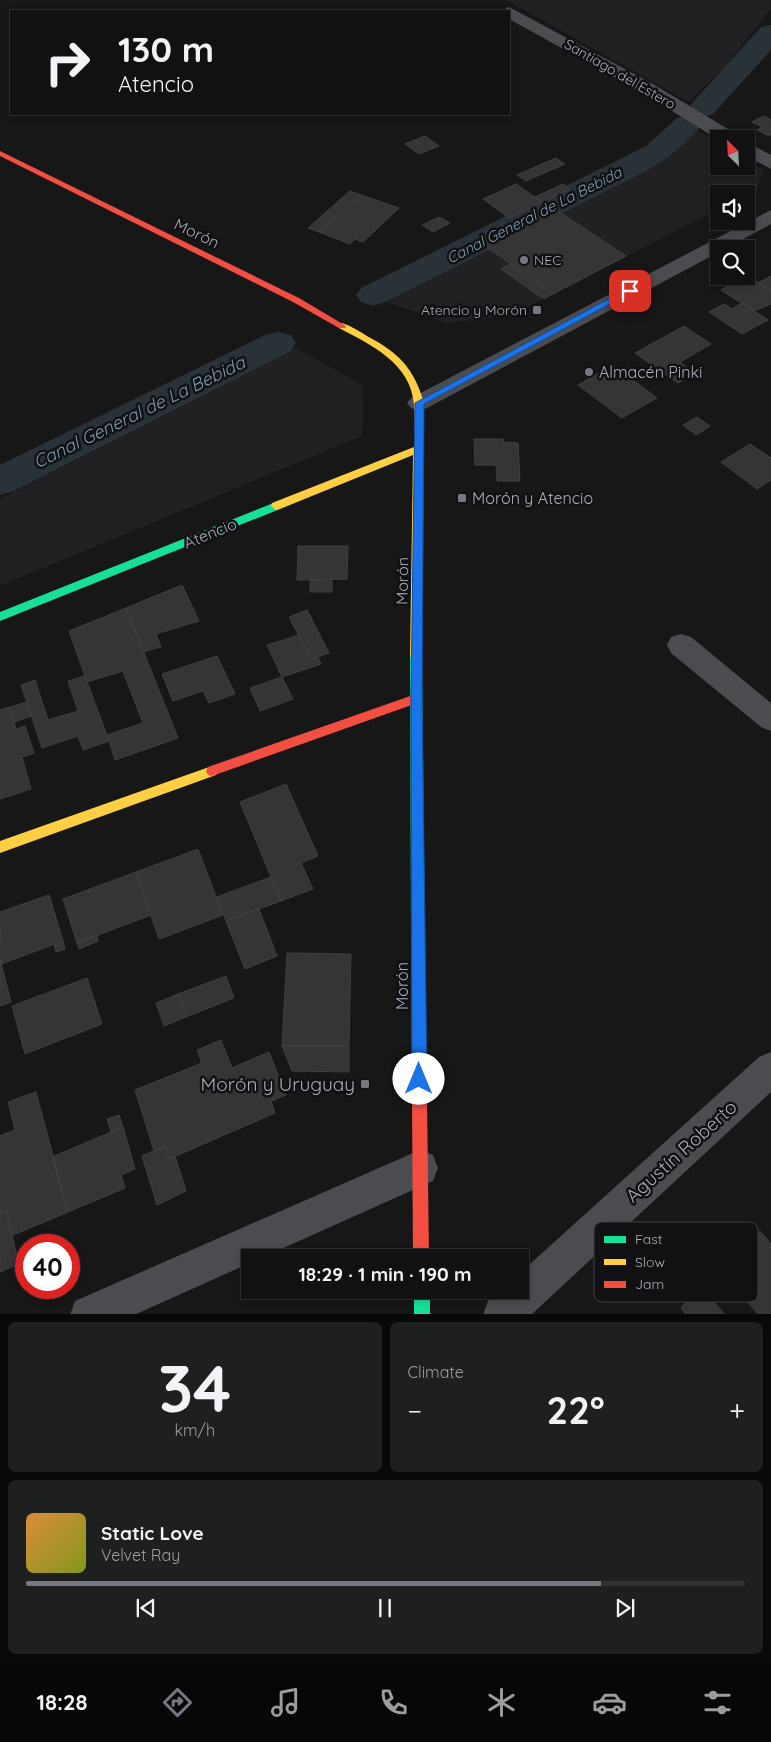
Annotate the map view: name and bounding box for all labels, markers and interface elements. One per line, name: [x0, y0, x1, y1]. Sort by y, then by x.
text: 130 m: [118, 27, 214, 71]
icon: right: [35, 30, 100, 95]
street label: Santiago del Estero: [561, 35, 679, 113]
text: Atencio: [118, 70, 194, 98]
north arrow: [710, 130, 755, 175]
map controls: [710, 130, 755, 285]
water label: Canal General de La Bebida: [443, 162, 626, 268]
button: sound: [710, 185, 755, 230]
street label: Morón: [171, 213, 223, 253]
button: search: [710, 240, 755, 285]
place label: NEC: [534, 251, 561, 269]
marker: NEC: [518, 254, 530, 266]
pin: [609, 270, 651, 312]
icon: arrive: [616, 277, 644, 305]
place label: Atencio y Morón: [421, 301, 527, 319]
marker: Atencio y Morón: [531, 304, 543, 316]
water label: Canal General de La Bebida: [29, 350, 250, 473]
place label: Almacén Pinki: [599, 362, 702, 382]
marker: Almacén Pinki: [583, 366, 595, 378]
place label: Morón y Atencio: [472, 488, 593, 508]
marker: Morón y Atencio: [456, 492, 468, 504]
street label: Atencio: [181, 513, 239, 553]
street label: Morón: [392, 557, 412, 605]
street label: Morón: [392, 962, 412, 1010]
position arrow: [392, 1052, 444, 1104]
place label: Morón y Uruguay: [201, 1072, 355, 1096]
marker: Morón y Uruguay: [359, 1078, 371, 1090]
street label: Agustín Roberto: [620, 1095, 742, 1207]
legend: [594, 1222, 758, 1302]
text: Fast: [635, 1230, 663, 1248]
speed limit sign: 40: [15, 1234, 80, 1299]
text: Slow: [635, 1253, 665, 1271]
text: 18:29 · 1 min · 190 m: [298, 1262, 472, 1286]
text: Jam: [635, 1275, 664, 1293]
text: 34: [158, 1347, 231, 1428]
text: Climate: [408, 1362, 464, 1382]
text: 22°: [547, 1386, 605, 1434]
text: −: [408, 1393, 422, 1428]
text: +: [729, 1393, 745, 1428]
text: km/h: [174, 1420, 215, 1440]
text: Static Love: [101, 1521, 204, 1545]
text: Velvet Ray: [101, 1545, 180, 1565]
icon: previous: [132, 1594, 160, 1622]
icon: pause: [371, 1594, 399, 1622]
icon: next: [611, 1594, 639, 1622]
icon: directions: [160, 1685, 195, 1720]
icon: music: [268, 1685, 303, 1720]
icon: phone: [376, 1685, 411, 1720]
icon: climate: [484, 1685, 519, 1720]
icon: car: [592, 1685, 627, 1720]
icon: filters: [700, 1685, 735, 1720]
text: 18:28: [36, 1688, 88, 1716]

